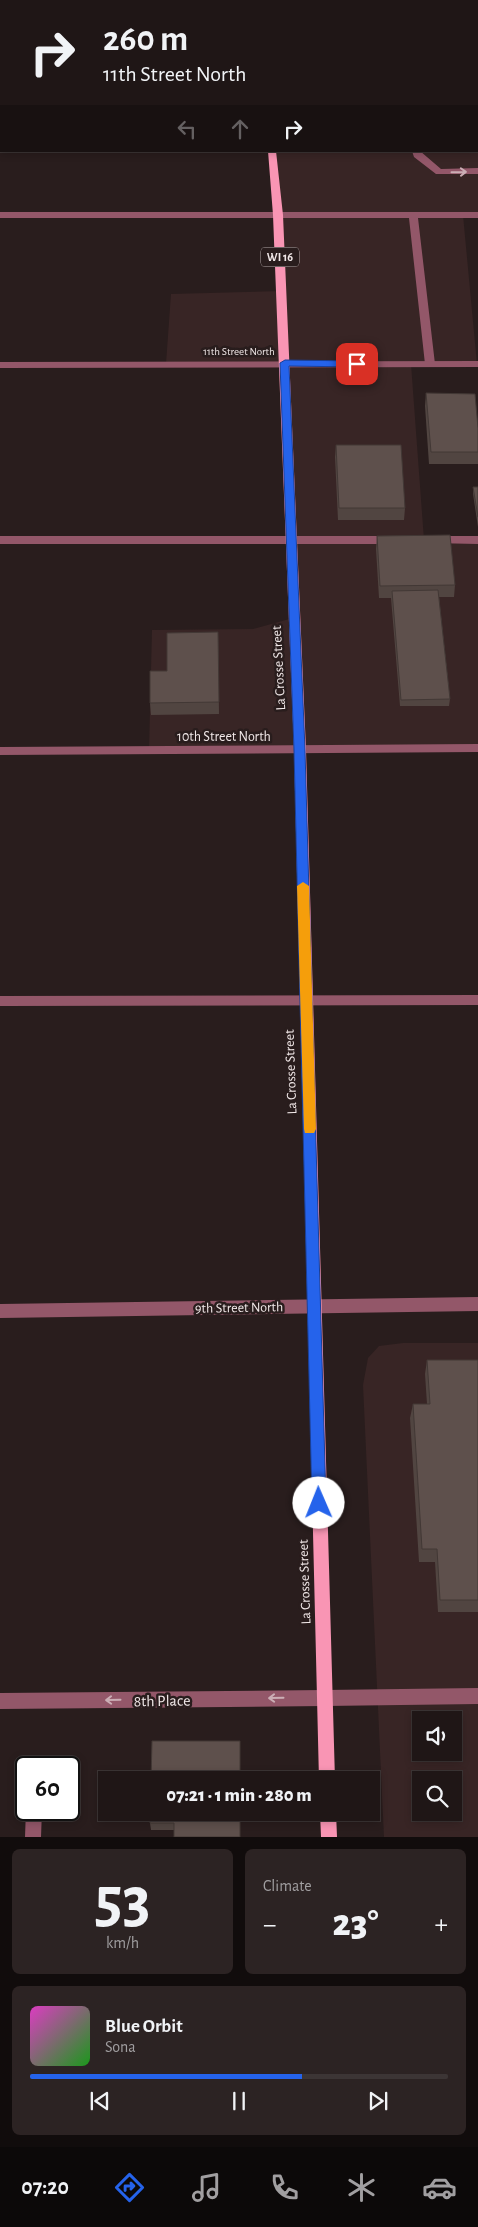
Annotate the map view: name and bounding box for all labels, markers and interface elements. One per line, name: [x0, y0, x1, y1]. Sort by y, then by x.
icon: right: [20, 20, 85, 85]
text: 260 m: [103, 22, 188, 57]
text: 11th Street North: [103, 63, 246, 85]
icon: left: [173, 115, 201, 143]
icon: ahead: [226, 115, 254, 143]
icon: right: [279, 115, 307, 143]
one-way arrow: [450, 167, 466, 177]
road number: WI 16: [261, 248, 299, 266]
pin: [336, 343, 378, 385]
street label: 11th Street North: [203, 346, 275, 357]
icon: arrive: [343, 350, 371, 378]
street label: La Crosse Street: [270, 625, 288, 711]
street label: 10th Street North: [177, 730, 271, 744]
street label: La Crosse Street: [283, 1029, 299, 1115]
street label: 9th Street North: [195, 1300, 283, 1316]
position arrow: [292, 1476, 344, 1528]
street label: La Crosse Street: [297, 1539, 313, 1625]
street label: 8th Place: [133, 1693, 191, 1709]
one-way arrow: [268, 1693, 284, 1703]
one-way arrow: [106, 1695, 122, 1705]
map controls: [412, 1711, 462, 1821]
button: sound: [412, 1711, 462, 1761]
speed limit sign: 60: [15, 1756, 80, 1821]
button: search: [412, 1771, 462, 1821]
text: 07:21 · 1 min · 280 m: [166, 1786, 312, 1805]
text: 53: [94, 1869, 151, 1934]
text: Climate: [263, 1878, 312, 1894]
text: 23°: [332, 1905, 379, 1943]
text: −: [263, 1911, 276, 1939]
text: +: [435, 1911, 448, 1939]
text: km/h: [106, 1935, 139, 1951]
text: Blue Orbit: [105, 2017, 183, 2036]
text: Sona: [105, 2039, 136, 2055]
icon: previous: [86, 2087, 114, 2115]
icon: pause: [225, 2087, 253, 2115]
icon: next: [364, 2087, 392, 2115]
icon: directions: [112, 2170, 147, 2205]
icon: music: [189, 2170, 224, 2205]
icon: phone: [267, 2170, 302, 2205]
icon: climate: [344, 2170, 379, 2205]
icon: car: [422, 2170, 457, 2205]
text: 07:20: [21, 2176, 69, 2198]

